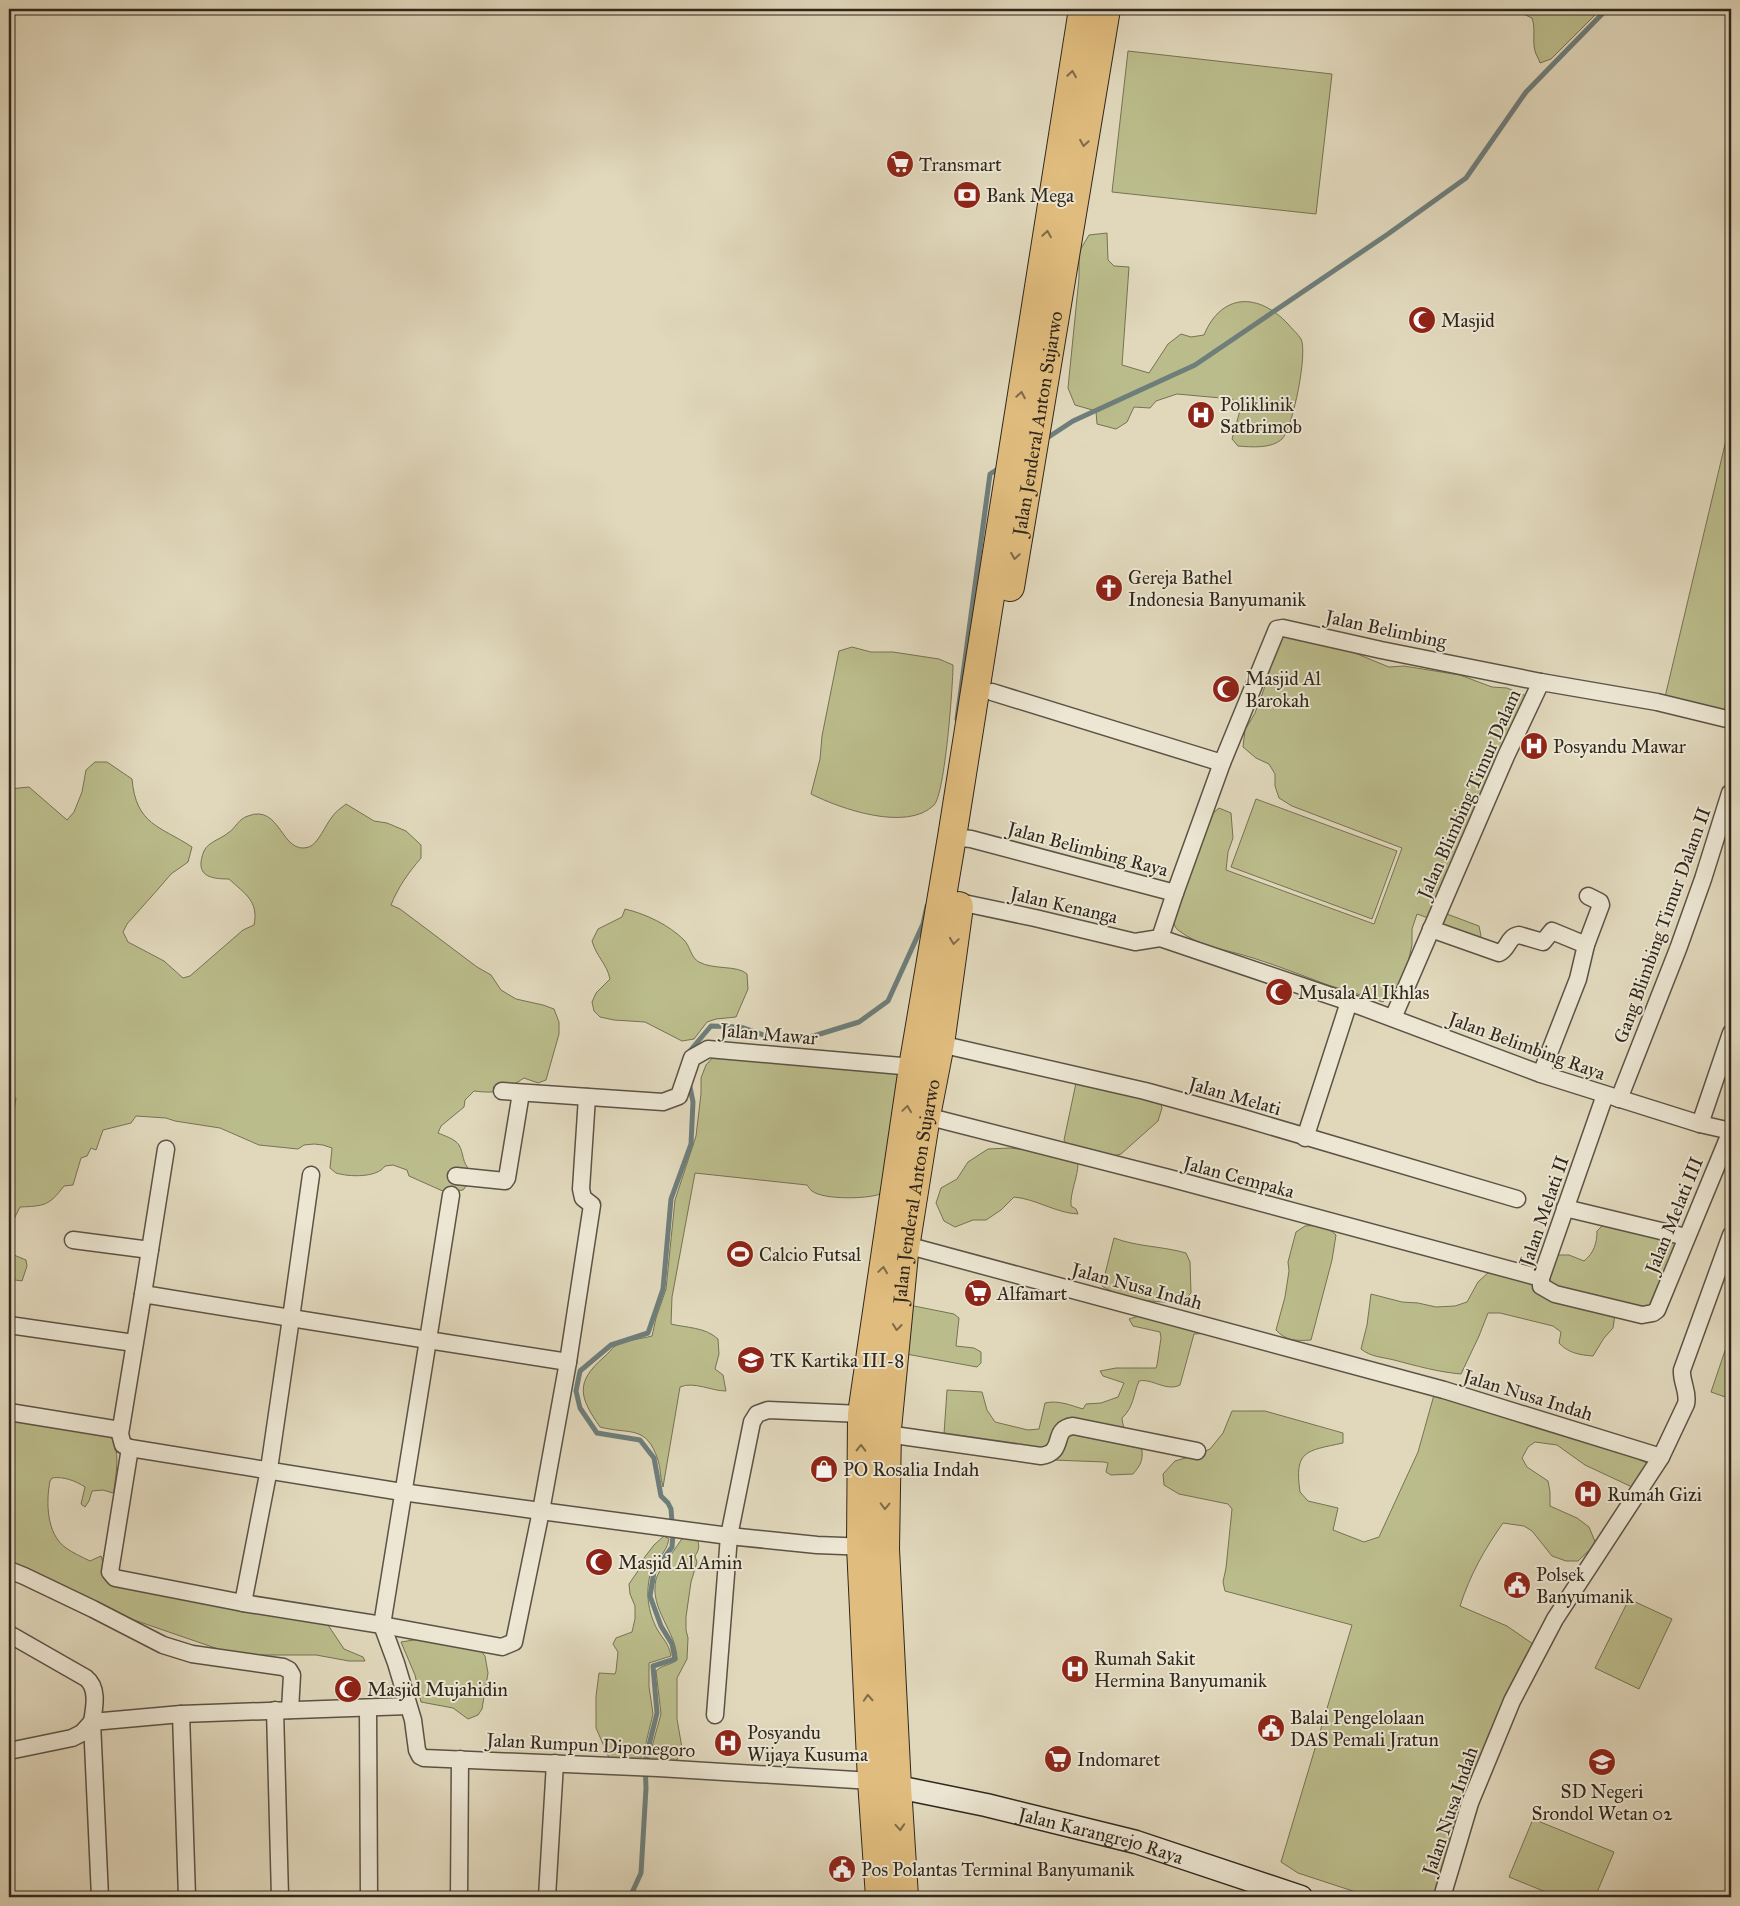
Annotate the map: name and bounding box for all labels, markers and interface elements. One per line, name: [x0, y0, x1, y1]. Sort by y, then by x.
one-way arrow: [1067, 69, 1077, 78]
one-way arrow: [1079, 139, 1089, 148]
supermarket icon: Transmart: [885, 149, 915, 179]
place label: Transmart: [919, 153, 1002, 176]
bank icon: Bank Mega: [952, 180, 982, 210]
place label: Bank Mega: [986, 184, 1075, 208]
one-way arrow: [1041, 230, 1052, 238]
mosque icon: Masjid: [1407, 305, 1437, 335]
street label: Jalan Jenderal Anton Sujarwo: [1007, 309, 1067, 539]
place label: Masjid: [1441, 309, 1495, 332]
one-way arrow: [1016, 390, 1026, 399]
place label: Poliklinik Satbrimob: [1220, 393, 1302, 438]
hospital icon: Poliklinik Satbrimob: [1186, 400, 1216, 430]
one-way arrow: [1010, 552, 1021, 560]
place label: Gereja Bathel Indonesia Banyumanik: [1128, 566, 1306, 611]
church icon: Gereja Bathel Indonesia Banyumanik: [1094, 573, 1124, 603]
street label: Jalan Belimbing: [1321, 605, 1449, 654]
place label: Masjid Al Barokah: [1245, 667, 1322, 712]
mosque icon: Masjid Al Barokah: [1211, 674, 1241, 704]
street label: Jalan Blimbing Timur Dalam: [1412, 686, 1527, 905]
hospital icon: Posyandu Mawar: [1519, 731, 1549, 761]
place label: Posyandu Mawar: [1553, 735, 1687, 758]
street label: Gang Blimbing Timur Dalam II: [1609, 804, 1716, 1047]
street label: Jalan Belimbing Raya: [1003, 816, 1172, 883]
street label: Jalan Kenanga: [1006, 881, 1121, 930]
one-way arrow: [949, 937, 960, 945]
mosque icon: Musala Al Ikhlas: [1264, 977, 1294, 1007]
place label: Musala Al Ikhlas: [1298, 981, 1429, 1004]
street label: Jalan Belimbing Raya: [1443, 1006, 1609, 1086]
street label: Jalan Mawar: [717, 1018, 820, 1051]
street label: Jalan Melati: [1184, 1071, 1284, 1121]
street label: Jalan Jenderal Anton Sujarwo: [888, 1077, 944, 1307]
one-way arrow: [902, 1104, 912, 1113]
street label: Jalan Cempaka: [1179, 1151, 1298, 1204]
street label: Jalan Melati II: [1514, 1153, 1575, 1272]
street label: Jalan Melati III: [1639, 1153, 1709, 1279]
sports icon: Calcio Futsal: [725, 1239, 755, 1269]
place label: Calcio Futsal: [759, 1243, 862, 1266]
street label: Jalan Nusa Indah: [1067, 1257, 1205, 1316]
one-way arrow: [878, 1265, 888, 1274]
supermarket icon: Alfamart: [963, 1278, 993, 1308]
place label: Alfamart: [996, 1282, 1067, 1305]
one-way arrow: [892, 1323, 903, 1331]
school or university icon: TK Kartika III-8: [736, 1345, 766, 1375]
place label: TK Kartika III-8: [770, 1349, 904, 1372]
street label: Jalan Nusa Indah: [1458, 1364, 1596, 1427]
one-way arrow: [856, 1444, 867, 1452]
shop icon: PO Rosalia Indah: [809, 1454, 839, 1484]
place label: PO Rosalia Indah: [843, 1458, 980, 1481]
hospital icon: Rumah Gizi: [1573, 1479, 1603, 1509]
place label: Rumah Gizi: [1607, 1483, 1702, 1506]
one-way arrow: [880, 1502, 891, 1510]
mosque icon: Masjid Al Amin: [584, 1547, 614, 1577]
place label: Masjid Al Amin: [618, 1551, 742, 1574]
place label: Polsek Banyumanik: [1536, 1563, 1634, 1608]
public building icon: Polsek Banyumanik: [1502, 1570, 1532, 1600]
place label: Rumah Sakit Hermina Banyumanik: [1094, 1647, 1267, 1692]
hospital icon: Rumah Sakit Hermina Banyumanik: [1060, 1654, 1090, 1684]
mosque icon: Masjid Mujahidin: [333, 1674, 363, 1704]
place label: Masjid Mujahidin: [367, 1678, 508, 1701]
one-way arrow: [862, 1693, 873, 1701]
place label: Balai Pengelolaan DAS Pemali Jratun: [1290, 1706, 1439, 1752]
public building icon: Balai Pengelolaan DAS Pemali Jratun: [1256, 1713, 1286, 1743]
place label: Posyandu Wijaya Kusuma: [747, 1721, 869, 1766]
street label: Jalan Rumpun Diponegoro: [484, 1728, 696, 1763]
hospital icon: Posyandu Wijaya Kusuma: [713, 1728, 743, 1758]
street label: Jalan Nusa Indah: [1417, 1743, 1484, 1880]
supermarket icon: Indomaret: [1043, 1744, 1073, 1774]
school or university icon: SD Negeri Srondol Wetan 02: [1587, 1747, 1617, 1777]
place label: Indomaret: [1077, 1748, 1161, 1771]
place label: SD Negeri Srondol Wetan 02: [1531, 1780, 1673, 1825]
street label: Jalan Karangrejo Raya: [1014, 1801, 1187, 1869]
one-way arrow: [894, 1823, 905, 1831]
public building icon: Pos Polantas Terminal Banyumanik: [827, 1854, 857, 1884]
place label: Pos Polantas Terminal Banyumanik: [861, 1858, 1135, 1881]

